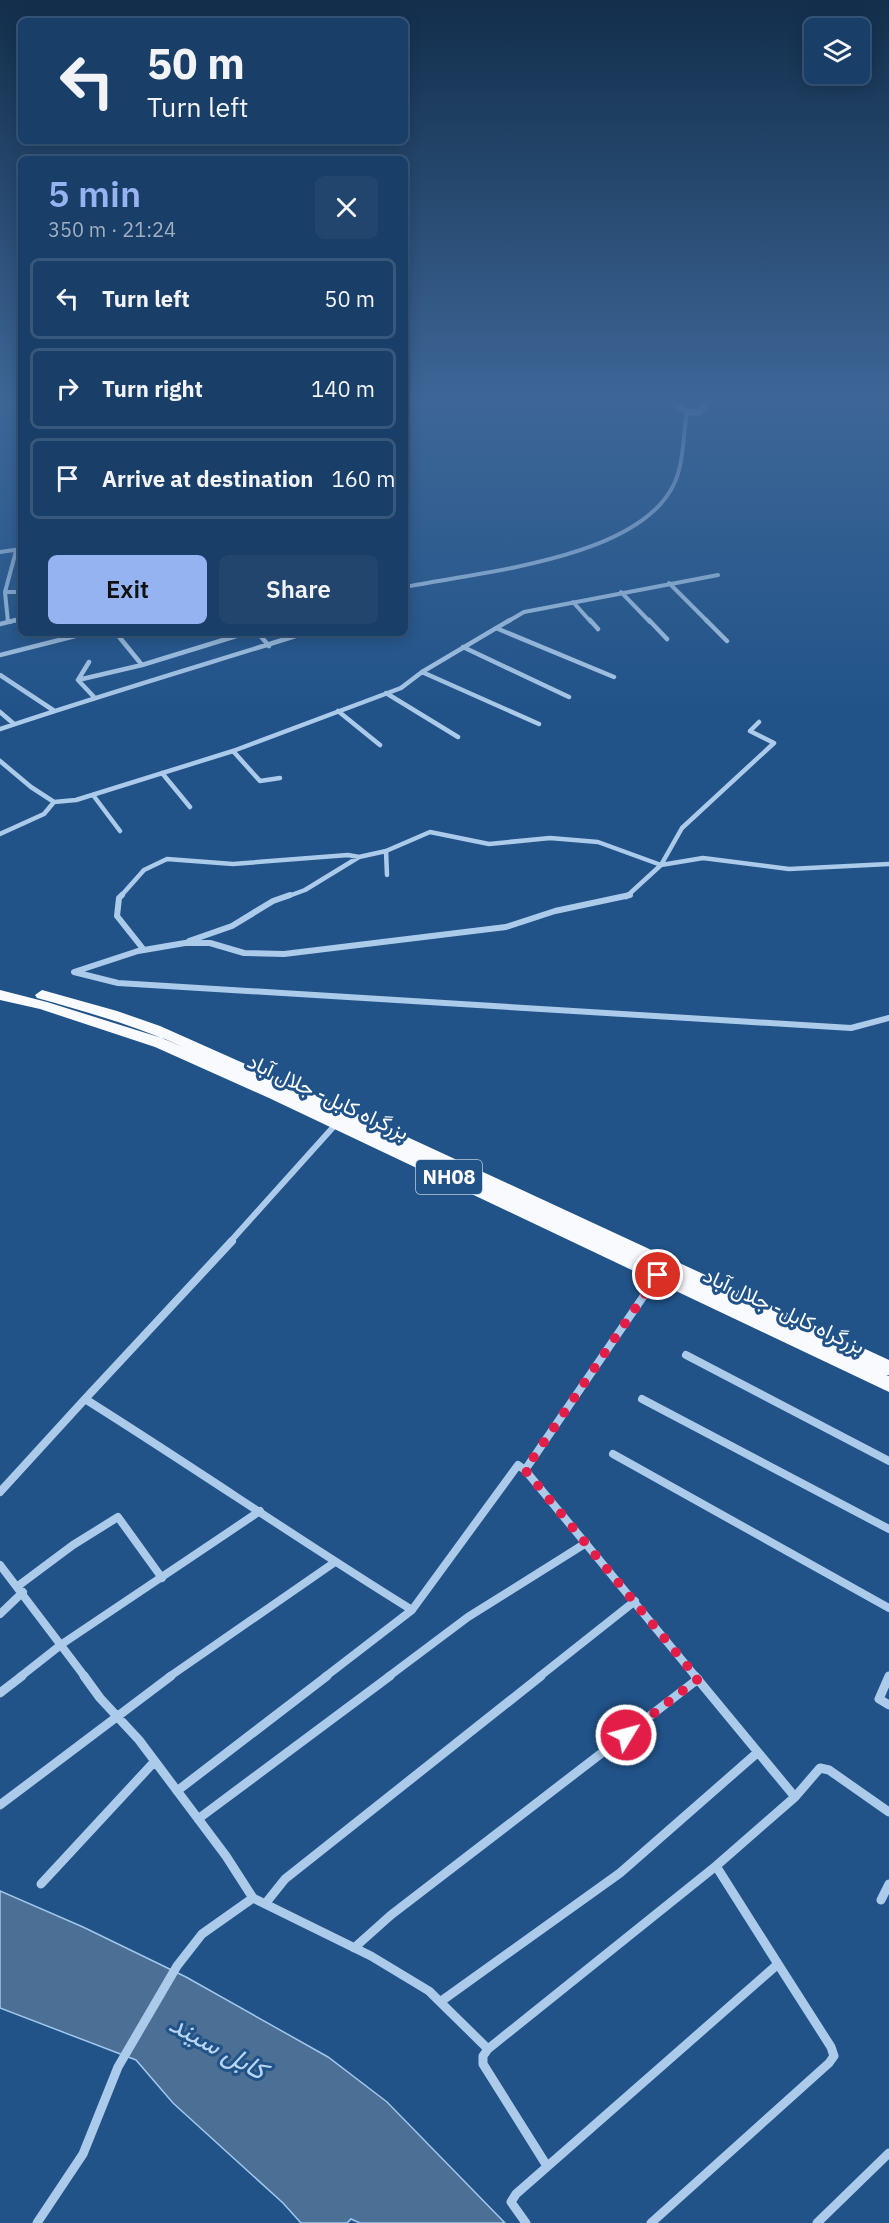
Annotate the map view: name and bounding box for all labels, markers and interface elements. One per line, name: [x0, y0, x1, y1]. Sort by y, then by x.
map controls: [804, 18, 870, 84]
button: layers: [804, 18, 870, 84]
text: 50 m: [147, 36, 245, 91]
icon: left: [48, 42, 126, 120]
text: Turn left: [147, 89, 248, 124]
text: 5 min: [48, 170, 141, 217]
button: close: [315, 176, 378, 239]
text: 350 m · 21:24: [48, 216, 176, 243]
icon: left: [51, 282, 84, 315]
text: Turn left: [102, 284, 190, 313]
text: 50 m: [324, 284, 375, 313]
icon: right: [51, 372, 84, 405]
text: Turn right: [102, 374, 203, 403]
text: 140 m: [311, 374, 375, 403]
icon: arrive: [51, 462, 84, 495]
text: Arrive at destination: [102, 464, 313, 493]
text: 160 m: [331, 464, 395, 493]
button: Exit: [48, 555, 207, 624]
button: Share: [219, 555, 378, 624]
street label: بزرگراه کابل- جلال آباد: [243, 1046, 414, 1146]
road number: NH08: [416, 1160, 482, 1194]
pin: [632, 1249, 683, 1300]
icon: arrive: [641, 1258, 674, 1291]
street label: بزرگراه کابل- جلال آباد: [699, 1260, 870, 1360]
position arrow: [594, 1703, 658, 1767]
water label: کابل سيند: [164, 2005, 277, 2089]

